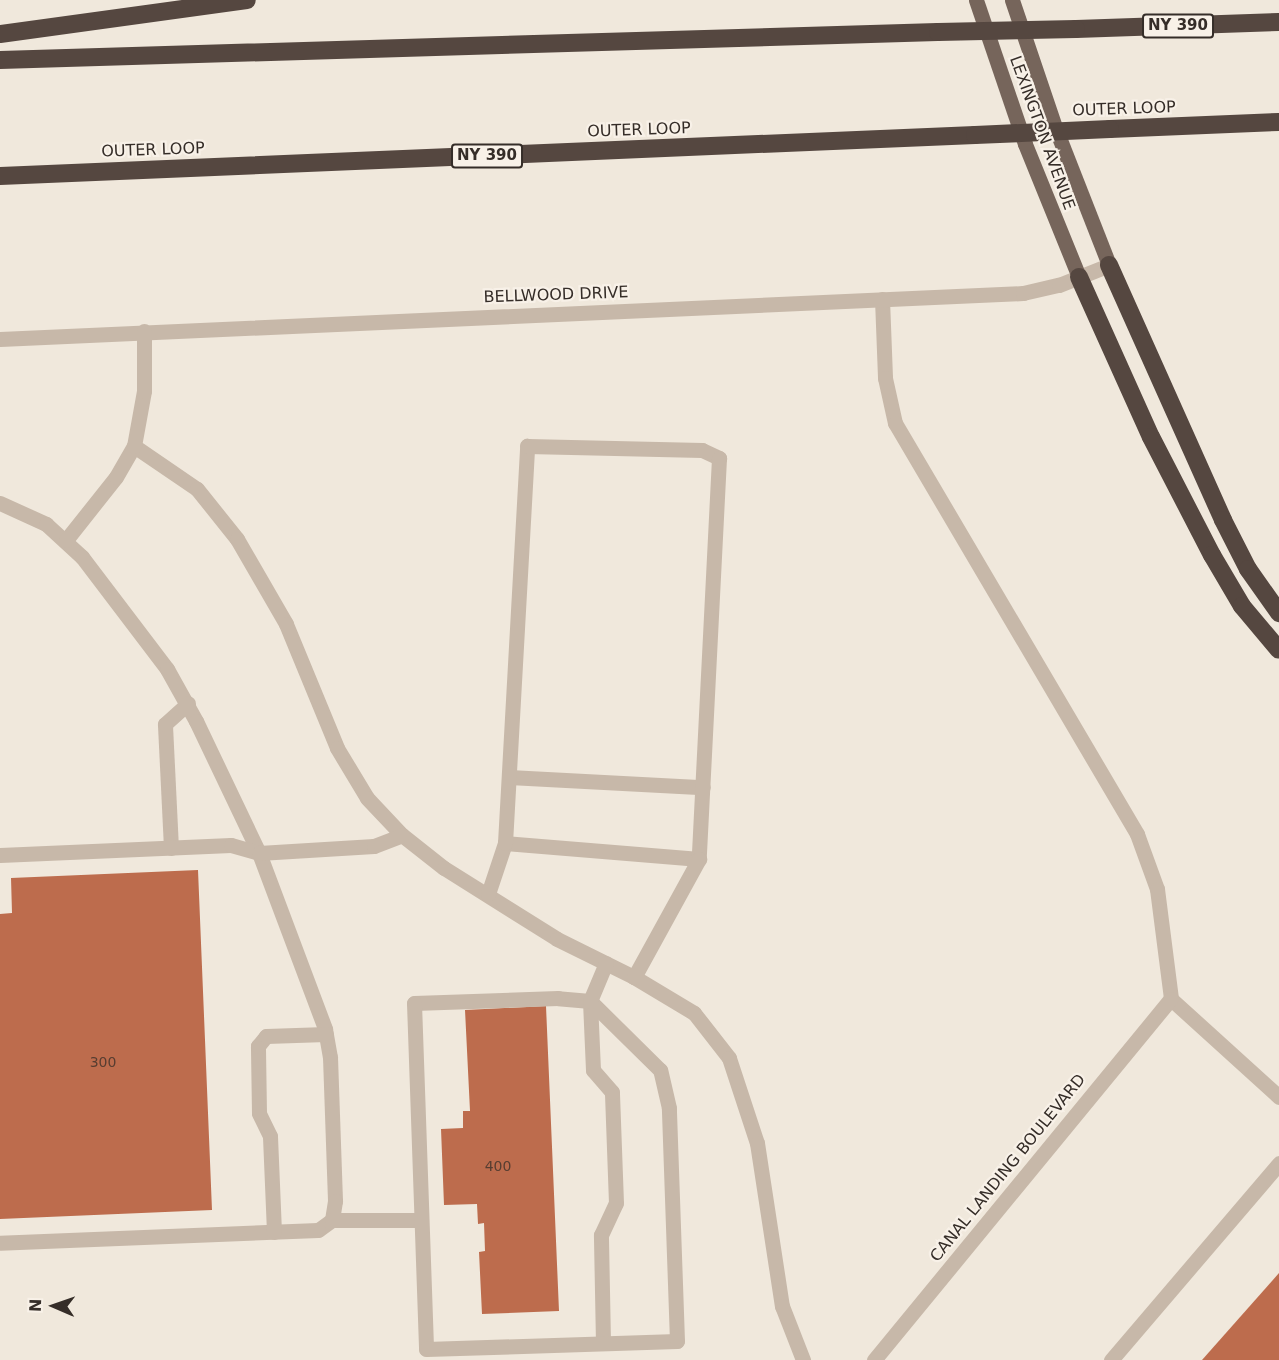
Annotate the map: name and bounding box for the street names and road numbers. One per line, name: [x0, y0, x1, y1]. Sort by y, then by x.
road number: NY 390: [1142, 14, 1214, 38]
street label: LEXINGTON AVENUE: [1005, 53, 1079, 213]
street label: OUTER LOOP: [1072, 98, 1176, 120]
street label: OUTER LOOP: [587, 119, 691, 141]
street label: OUTER LOOP: [101, 139, 205, 161]
road number: NY 390: [451, 144, 523, 168]
street label: BELLWOOD DRIVE: [483, 283, 629, 307]
street label: CANAL LANDING BOULEVARD: [926, 1070, 1090, 1266]

